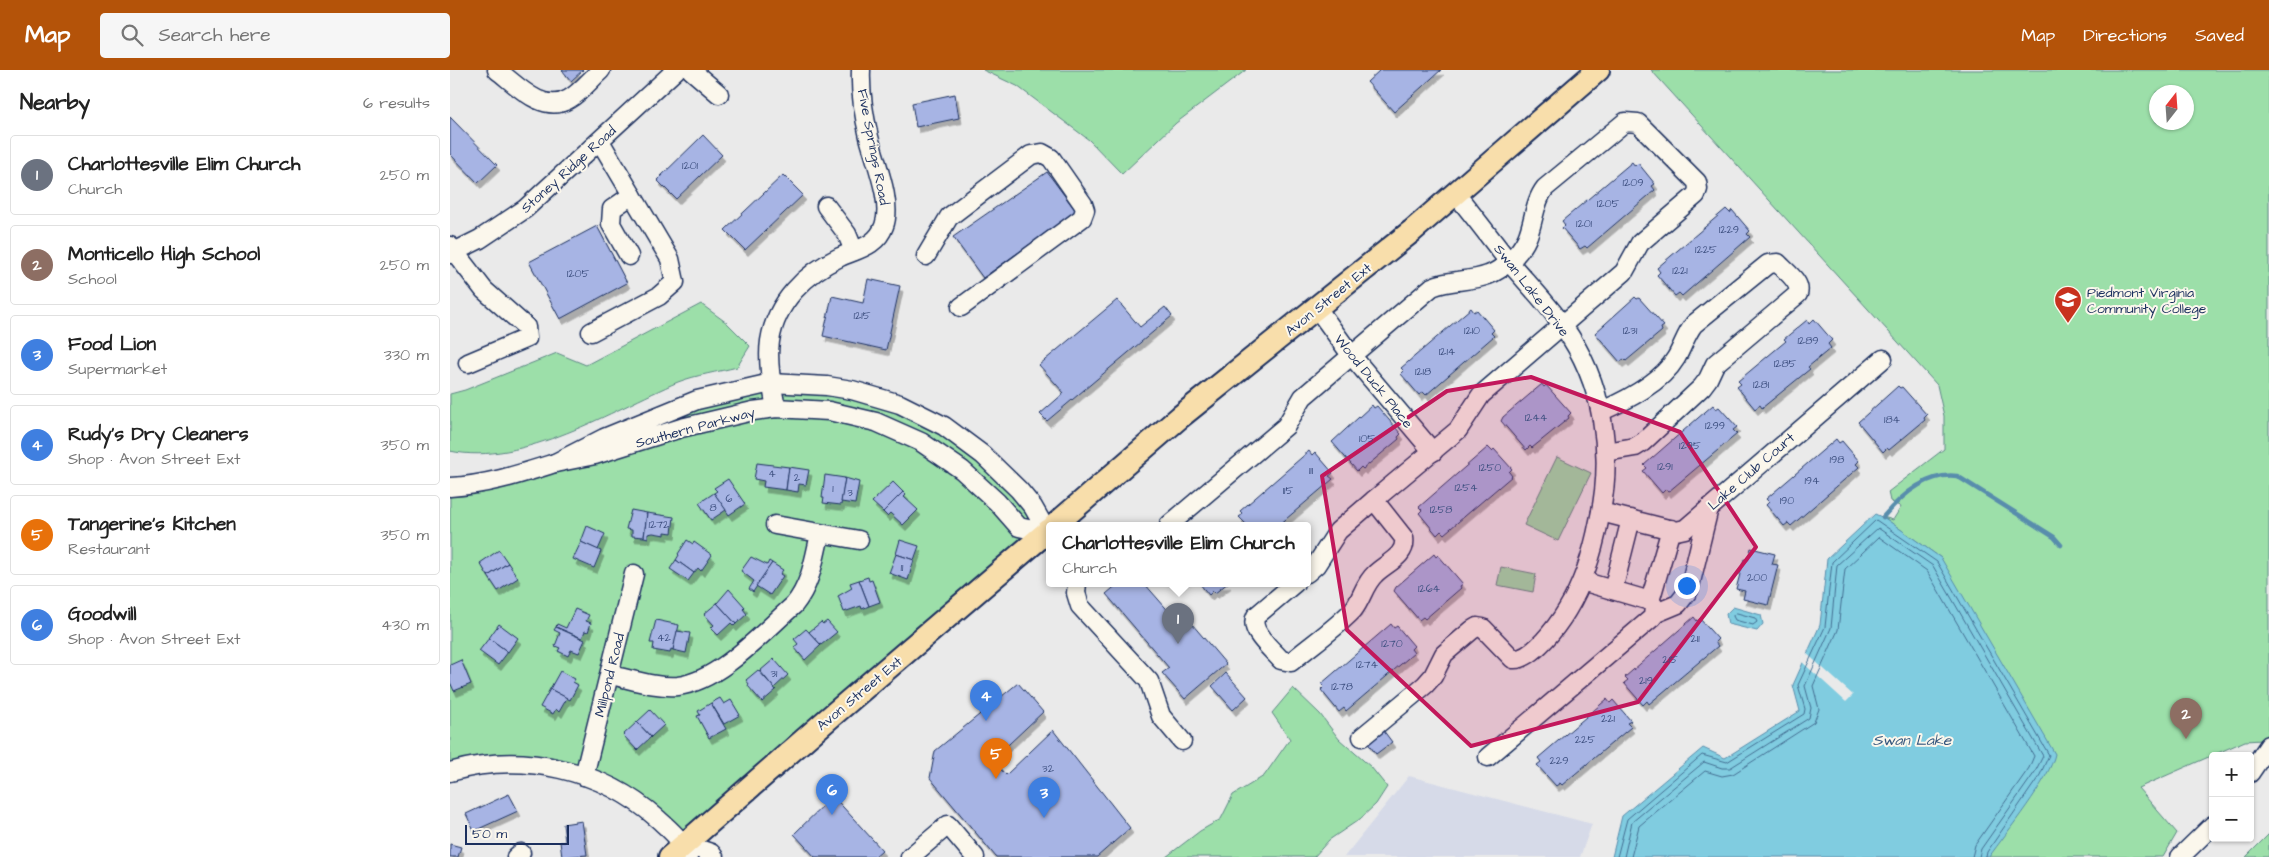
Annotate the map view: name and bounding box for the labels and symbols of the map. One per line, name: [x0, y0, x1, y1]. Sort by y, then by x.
north arrow: [2149, 85, 2194, 130]
street label: Five Springs Road: [852, 87, 894, 207]
street label: Stoney Ridge Road: [517, 121, 621, 218]
house number: 1201: [682, 158, 699, 173]
house number: 1209: [1623, 175, 1643, 190]
house number: 1205: [1597, 196, 1619, 211]
house number: 1201: [1576, 216, 1593, 231]
house number: 1229: [1719, 222, 1739, 237]
street label: Swan Lake Drive: [1489, 240, 1574, 341]
house number: 1225: [1695, 242, 1717, 257]
street label: Avon Street Ext: [1281, 258, 1376, 341]
house number: 1221: [1672, 263, 1688, 278]
house number: 1205: [567, 266, 589, 281]
place label: Piedmont Virginia Community College: [2087, 283, 2207, 319]
school or university icon: Piedmont Virginia Community College: [2053, 285, 2083, 324]
house number: 1215: [854, 308, 871, 323]
house number: 1210: [1464, 323, 1480, 338]
house number: 1231: [1623, 323, 1638, 338]
street label: Wood Duck Place: [1329, 330, 1418, 433]
house number: 1289: [1797, 333, 1819, 348]
house number: 1214: [1439, 344, 1456, 359]
house number: 1285: [1774, 356, 1797, 371]
house number: 1218: [1415, 364, 1431, 379]
house number: 1281: [1753, 377, 1770, 392]
street label: Southern Parkway: [633, 402, 758, 454]
house number: 1244: [1525, 410, 1548, 425]
house number: 184: [1884, 412, 1901, 427]
house number: 1299: [1705, 418, 1725, 433]
street label: Lake Club Court: [1704, 428, 1800, 515]
house number: 105: [1359, 431, 1375, 446]
house number: 1295: [1679, 438, 1701, 453]
house number: 198: [1830, 452, 1844, 467]
house number: 1291: [1657, 459, 1673, 474]
house number: 1250: [1479, 460, 1501, 475]
house number: 111: [1309, 463, 1314, 478]
house number: 4: [768, 466, 776, 481]
house number: 2: [794, 470, 801, 485]
house number: 194: [1804, 473, 1820, 488]
house number: 1254: [1455, 480, 1478, 495]
house number: 1: [832, 481, 834, 496]
house number: 115: [1283, 483, 1294, 498]
house number: 3: [847, 485, 853, 500]
house number: 6: [726, 491, 733, 506]
house number: 190: [1780, 493, 1794, 508]
house number: 8: [709, 500, 717, 515]
house number: 1258: [1430, 502, 1452, 517]
house number: 1272: [649, 517, 670, 532]
house number: 11: [901, 560, 904, 575]
house number: 200: [1747, 570, 1767, 585]
your location: [1674, 573, 1700, 599]
house number: 1264: [1418, 581, 1441, 596]
pin: 1: [1162, 603, 1194, 644]
house number: 42: [657, 630, 672, 645]
street label: Millpond Road: [590, 631, 630, 719]
house number: 211: [1690, 631, 1700, 646]
house number: 1270: [1381, 636, 1403, 651]
street label: Avon Street Ext: [813, 652, 907, 736]
house number: 215: [1662, 652, 1678, 667]
house number: 1274: [1356, 657, 1378, 672]
house number: 31: [770, 666, 778, 681]
house number: 219: [1639, 673, 1653, 688]
house number: 1278: [1331, 679, 1353, 694]
pin: 4: [970, 680, 1002, 721]
pin: 2: [2170, 698, 2202, 739]
house number: 221: [1601, 711, 1616, 726]
water label: Swan Lake: [1873, 730, 1952, 751]
house number: 225: [1575, 732, 1595, 747]
pin: 5: [980, 738, 1012, 779]
house number: 229: [1550, 753, 1568, 768]
house number: 32: [1042, 761, 1055, 776]
pin: 6: [816, 774, 848, 815]
pin: 3: [1028, 777, 1060, 818]
scale bar: [465, 822, 569, 845]

